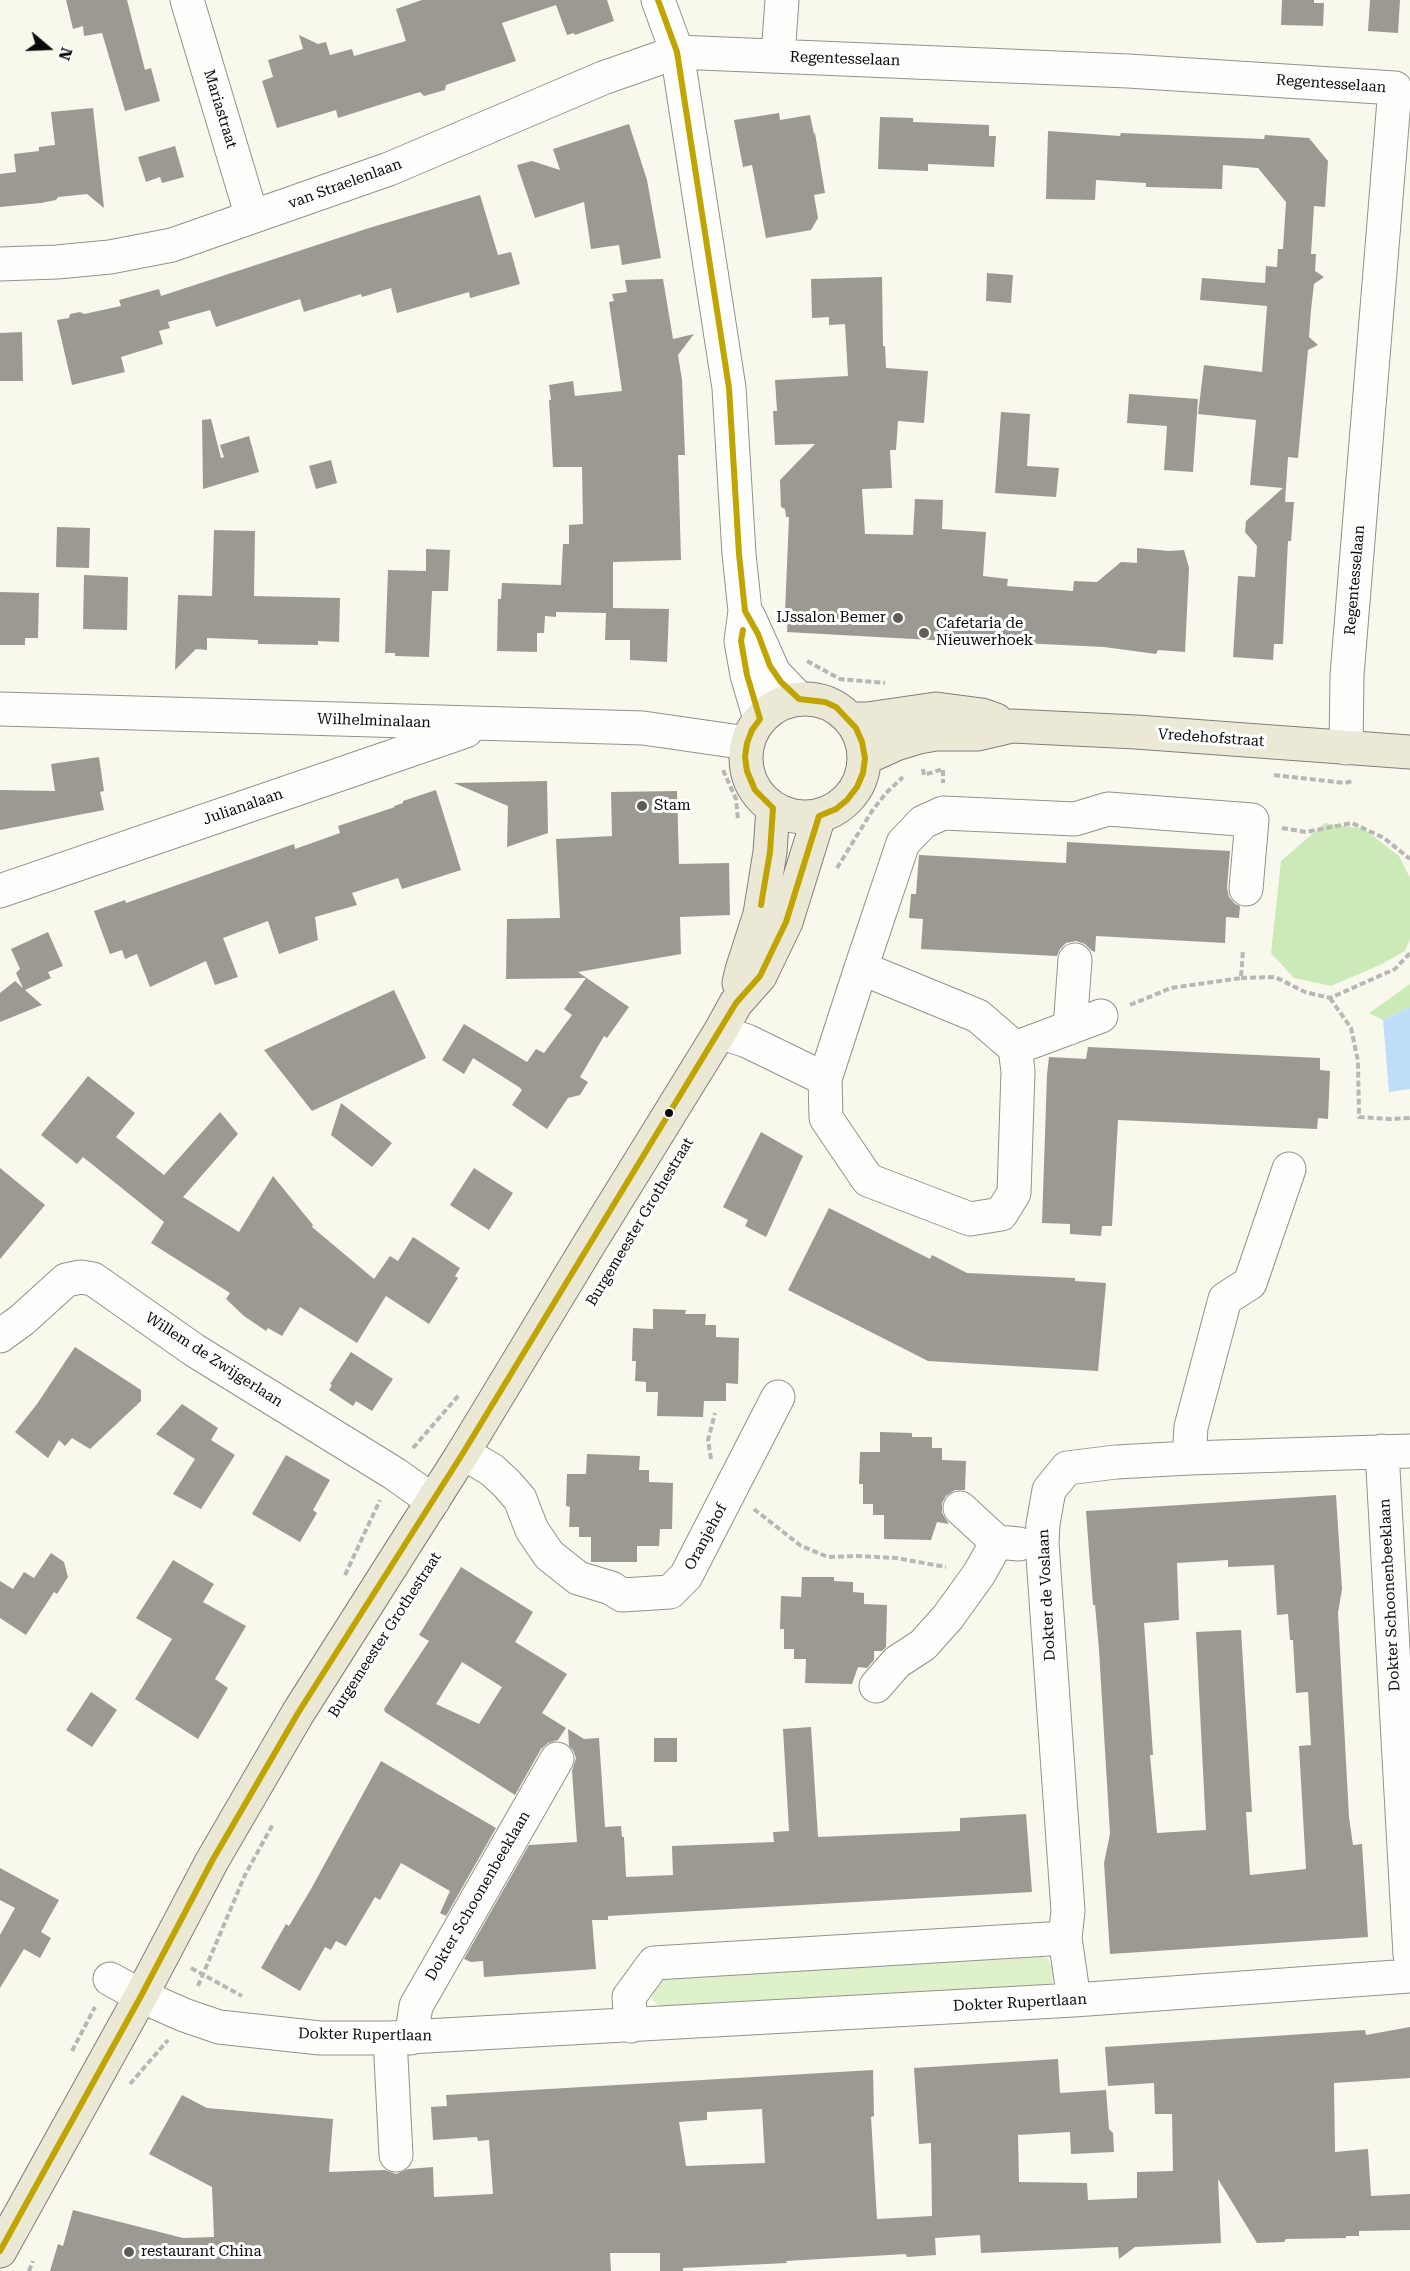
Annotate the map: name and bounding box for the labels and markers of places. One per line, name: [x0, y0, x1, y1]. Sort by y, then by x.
place label: IJssalon Bemer: [776, 609, 886, 627]
marker: IJssalon Bemer: [891, 611, 905, 625]
place label: Cafetaria de Nieuwerhoek: [936, 615, 1033, 650]
marker: Cafetaria de Nieuwerhoek: [917, 626, 931, 640]
place label: Stam: [654, 797, 691, 815]
marker: Stam: [635, 799, 649, 813]
unlabelled marker: [663, 1107, 675, 1119]
place label: restaurant China: [141, 2243, 262, 2261]
marker: restaurant China: [122, 2245, 136, 2259]

